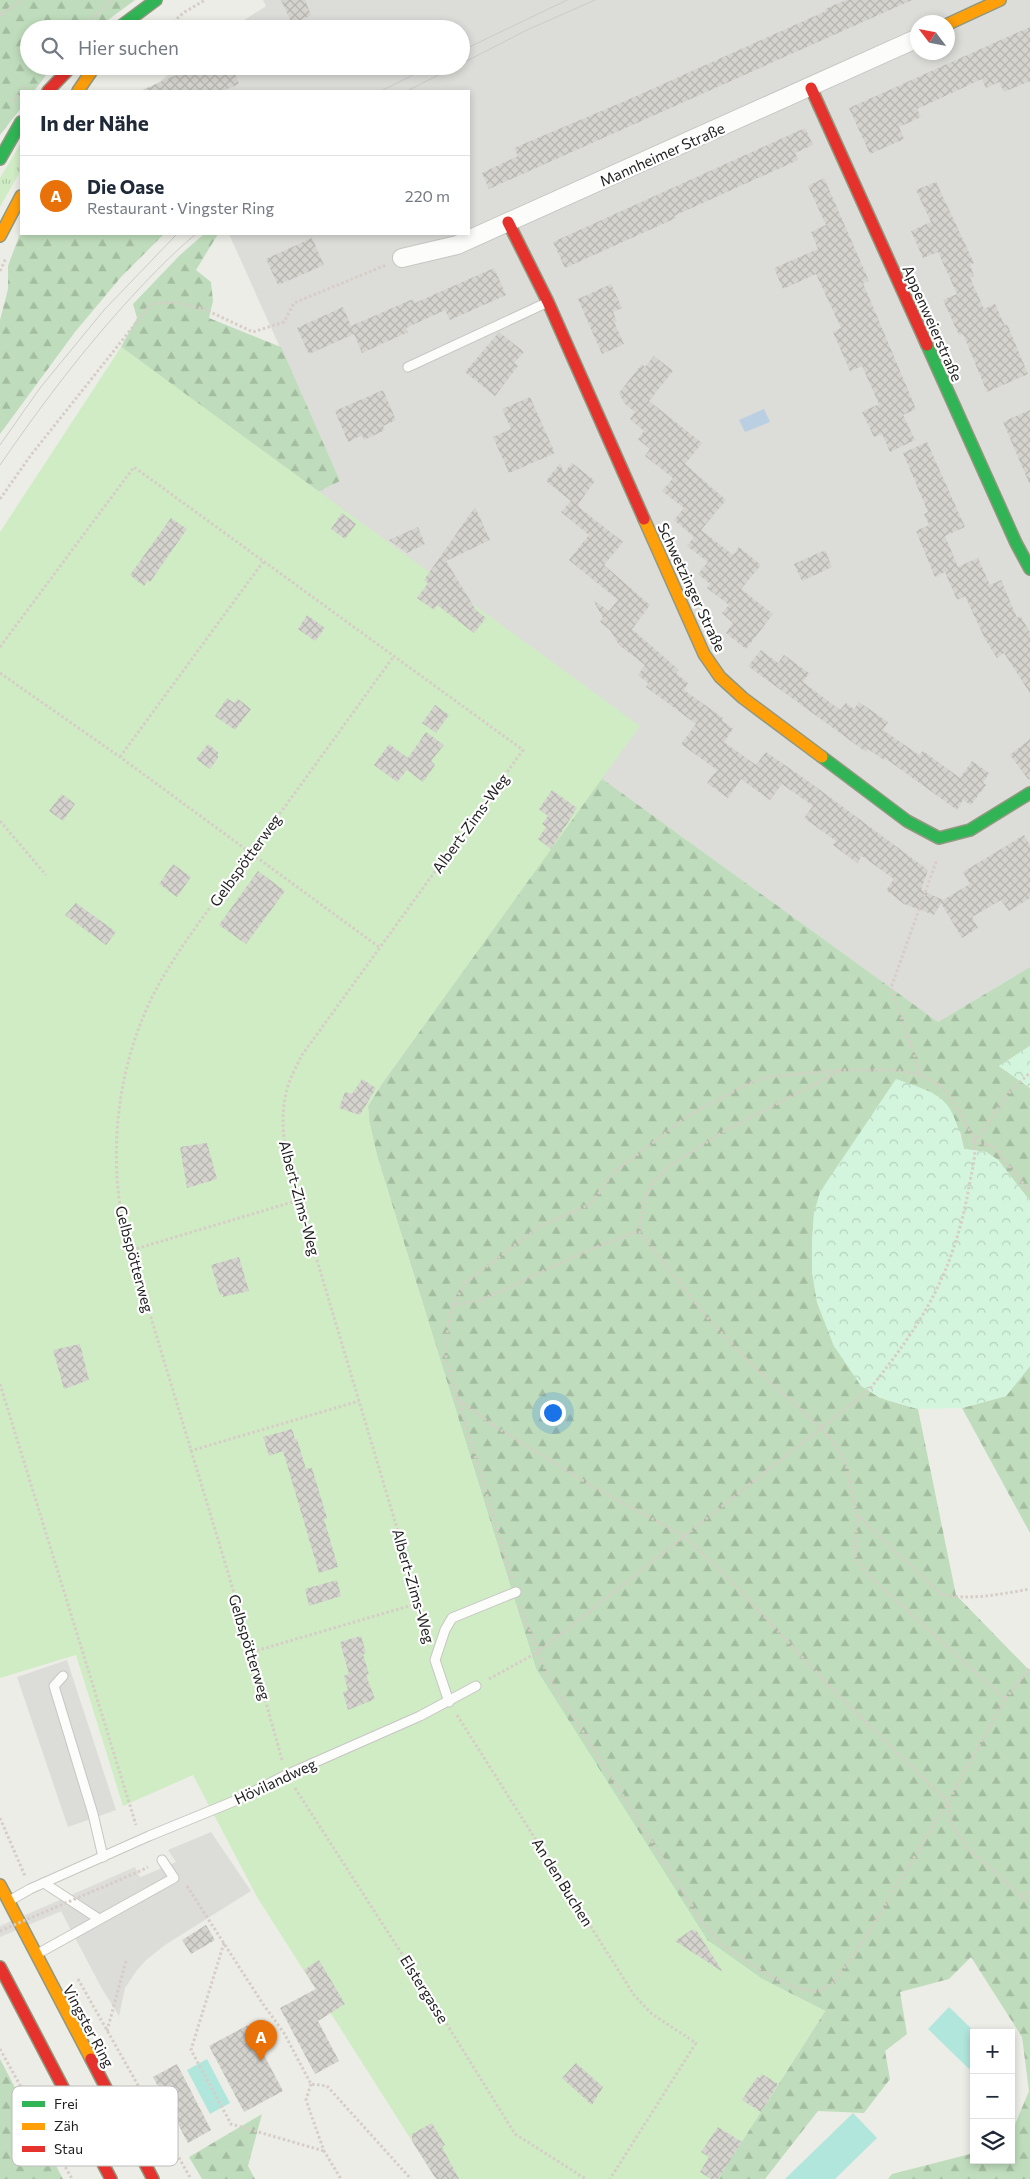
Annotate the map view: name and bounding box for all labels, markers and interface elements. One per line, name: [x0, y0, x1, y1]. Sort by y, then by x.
north arrow: [910, 15, 955, 60]
search box: [20, 20, 470, 75]
icon: search: [38, 34, 66, 62]
text: Hier suchen: [78, 36, 179, 59]
text: In der Nähe: [40, 110, 149, 135]
street label: Mannheimer Straße: [597, 118, 727, 190]
text: Die Oase: [87, 175, 164, 198]
text: A: [50, 186, 62, 205]
text: 220 m: [405, 186, 450, 205]
text: Restaurant · Vingster Ring: [87, 198, 274, 217]
street label: Appenweierstraße: [899, 262, 967, 384]
street label: Schwetzinger Straße: [654, 520, 730, 655]
street label: Albert-Zims-Weg: [428, 770, 512, 876]
street label: Gelbspötterweg: [205, 810, 285, 910]
street label: Albert-Zims-Weg: [276, 1138, 324, 1258]
street label: Gelbspötterweg: [112, 1204, 158, 1314]
your location: [540, 1400, 566, 1426]
street label: Albert-Zims-Weg: [389, 1527, 439, 1645]
street label: Gelbspötterweg: [225, 1592, 275, 1702]
street label: Hövilandweg: [231, 1754, 319, 1808]
street label: An den Buchen: [529, 1835, 597, 1929]
street label: Elstergasse: [397, 1952, 453, 2026]
street label: Vingster Ring: [60, 1982, 118, 2070]
pin: A: [245, 2020, 277, 2061]
map controls: [970, 2029, 1015, 2164]
button: +: [970, 2029, 1015, 2074]
button: −: [970, 2074, 1015, 2119]
legend: [12, 2086, 178, 2166]
text: Frei: [54, 2095, 78, 2112]
text: Zäh: [54, 2117, 79, 2134]
button: layers: [970, 2119, 1015, 2164]
text: Stau: [54, 2140, 83, 2157]

